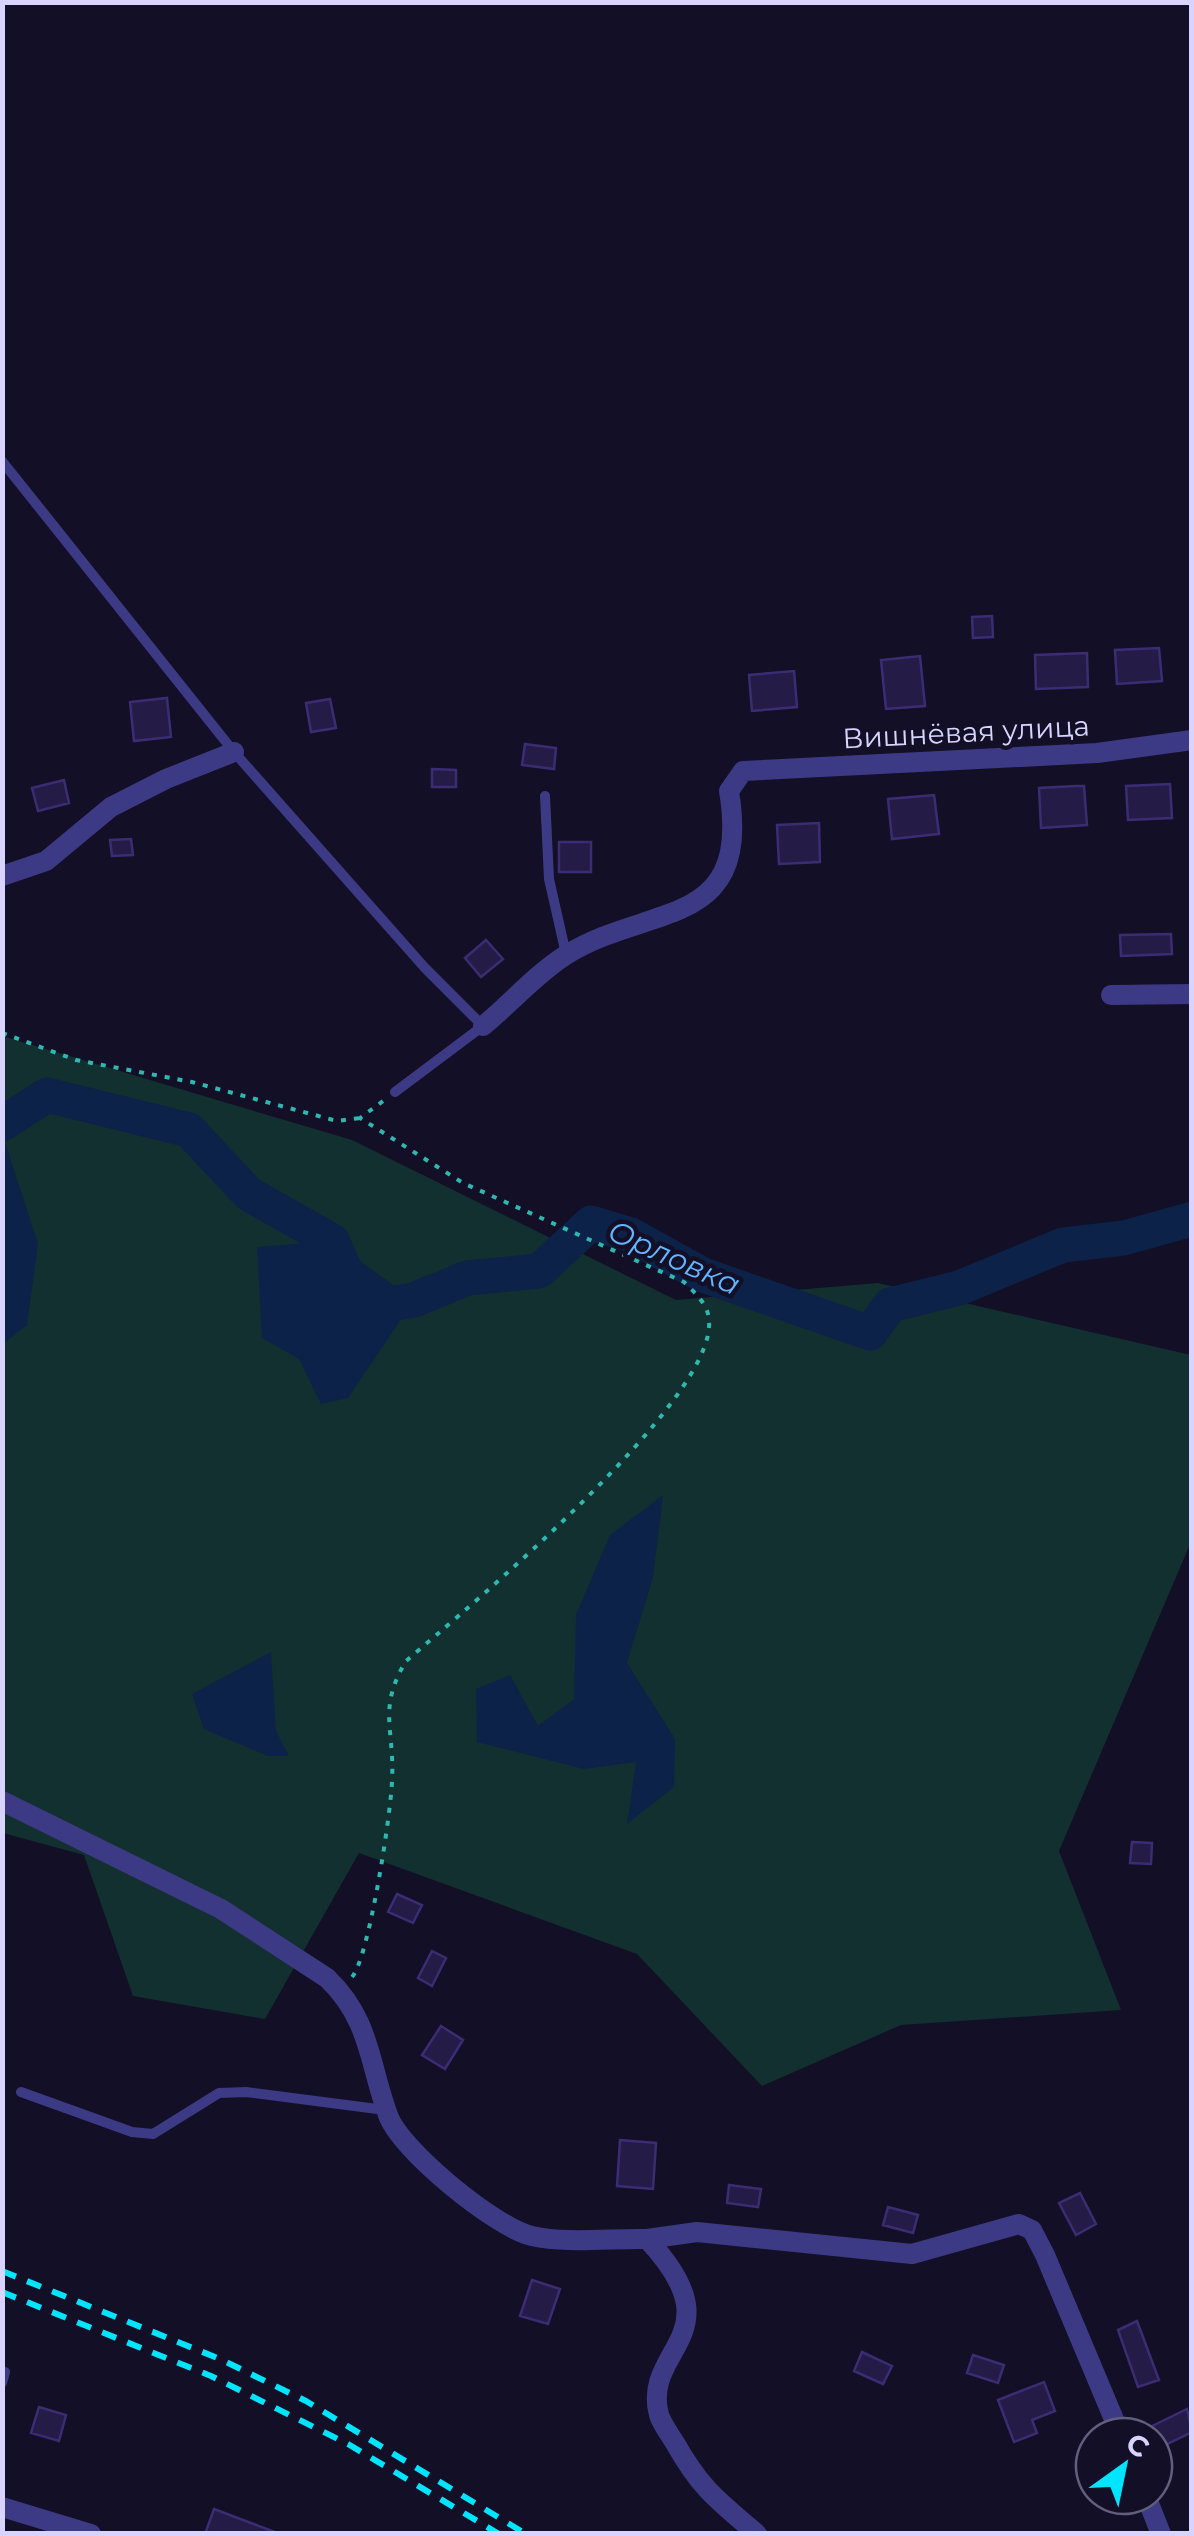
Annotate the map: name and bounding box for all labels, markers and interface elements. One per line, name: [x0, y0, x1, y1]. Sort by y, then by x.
street label: Вишнёвая улица: [842, 709, 1090, 755]
water label: Орловка: [603, 1212, 746, 1303]
north arrow: [1074, 2416, 1174, 2516]
text: С: [1120, 2425, 1155, 2465]

